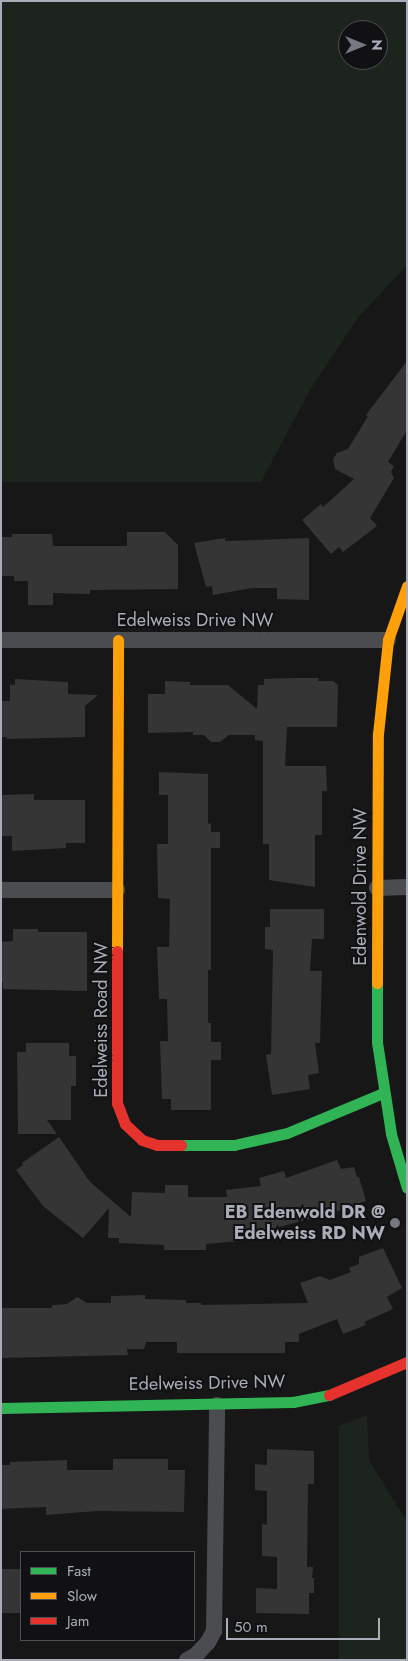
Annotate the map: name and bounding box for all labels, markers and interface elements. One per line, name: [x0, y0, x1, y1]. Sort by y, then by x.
north arrow: [338, 20, 388, 70]
text: N: [367, 39, 387, 51]
street label: Edelweiss Drive NW: [117, 609, 273, 631]
street label: Edenwold Drive NW: [349, 808, 371, 966]
street label: Edelweiss Road NW: [90, 942, 112, 1098]
place label: EB Edenwold DR @ Edelweiss RD NW: [225, 1202, 385, 1244]
marker: EB Edenwold DR @ Edelweiss RD NW: [389, 1217, 401, 1229]
street label: Edelweiss Drive NW: [129, 1371, 285, 1395]
legend: [20, 1551, 195, 1641]
text: Fast: [67, 1560, 91, 1582]
text: Slow: [67, 1585, 97, 1607]
scale bar: [228, 1608, 382, 1640]
text: Jam: [67, 1610, 90, 1632]
text: 50 m: [234, 1616, 268, 1638]

